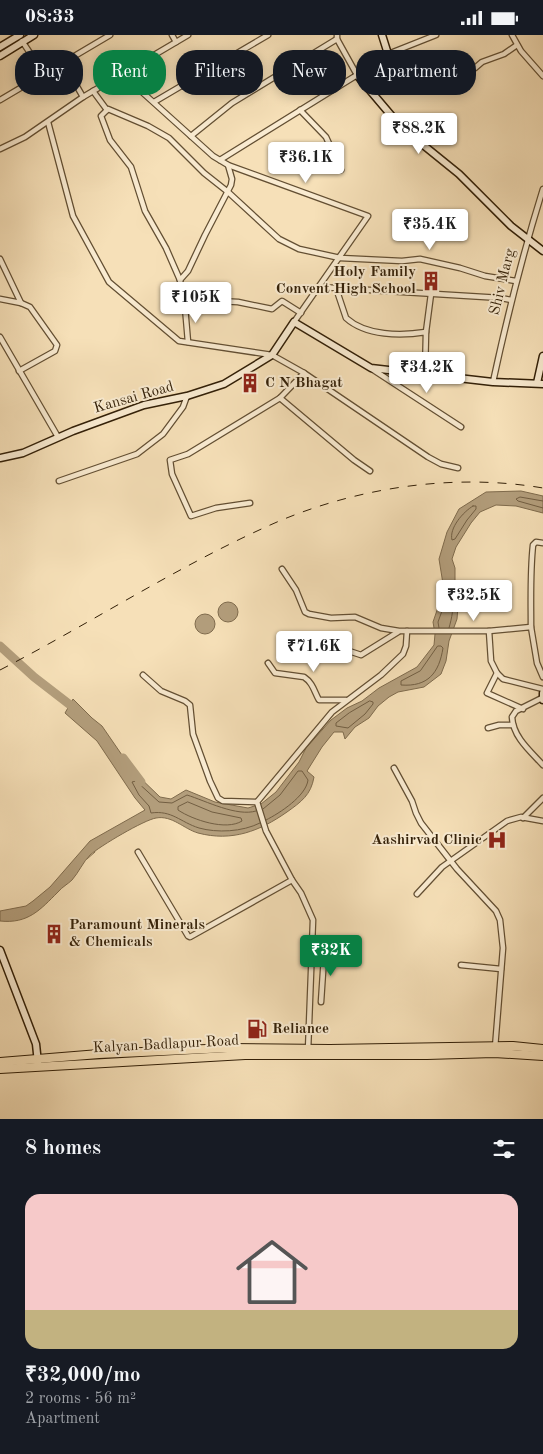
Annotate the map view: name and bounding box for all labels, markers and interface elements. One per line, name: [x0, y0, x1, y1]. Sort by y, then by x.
text: 08:33: [25, 8, 74, 27]
chip: Buy: [15, 50, 83, 95]
chip: Rent: [93, 50, 166, 95]
chip: Filters: [176, 50, 263, 95]
chip: New: [273, 50, 346, 95]
chip: Apartment: [356, 50, 476, 95]
pin: ₹88.2K: [378, 113, 460, 155]
text: ₹88.2K: [392, 121, 446, 137]
pin: ₹36.1K: [265, 141, 347, 184]
text: ₹36.1K: [279, 150, 333, 166]
pin: ₹35.4K: [389, 209, 471, 251]
text: ₹35.4K: [403, 217, 457, 233]
street label: Shiv Marg: [488, 247, 518, 317]
place label: Holy Family Convent High School: [276, 265, 416, 297]
building icon: Holy Family Convent High School: [420, 270, 442, 292]
pin: ₹105K: [161, 281, 231, 324]
text: ₹105K: [171, 290, 221, 306]
pin: ₹34.2K: [386, 351, 468, 394]
text: ₹34.2K: [400, 360, 454, 376]
building icon: C N Bhagat: [239, 372, 261, 394]
place label: C N Bhagat: [265, 376, 343, 391]
street label: Kansai Road: [92, 379, 176, 417]
pin: ₹32.5K: [433, 579, 515, 622]
text: ₹32.5K: [447, 588, 501, 604]
pin: ₹71.6K: [273, 631, 355, 673]
text: ₹71.6K: [287, 639, 341, 655]
hospital icon: Aashirvad Clinic: [486, 829, 508, 851]
place label: Aashirvad Clinic: [371, 833, 482, 848]
place label: Paramount Minerals & Chemicals: [69, 918, 205, 950]
building icon: Paramount Minerals & Chemicals: [43, 923, 65, 945]
pin: ₹32K: [301, 935, 361, 977]
text: ₹32K: [311, 943, 351, 959]
fuel station icon: Reliance: [246, 1018, 268, 1040]
place label: Reliance: [272, 1022, 329, 1037]
street label: Kalyan Badlapur Road: [92, 1034, 240, 1056]
icon: filters: [490, 1135, 518, 1163]
text: 8 homes: [25, 1138, 101, 1159]
icon: home: [227, 1227, 317, 1317]
text: ₹32,000/mo: [25, 1365, 141, 1386]
text: 2 rooms · 56 m²: [25, 1391, 136, 1407]
text: Apartment: [25, 1411, 100, 1427]

